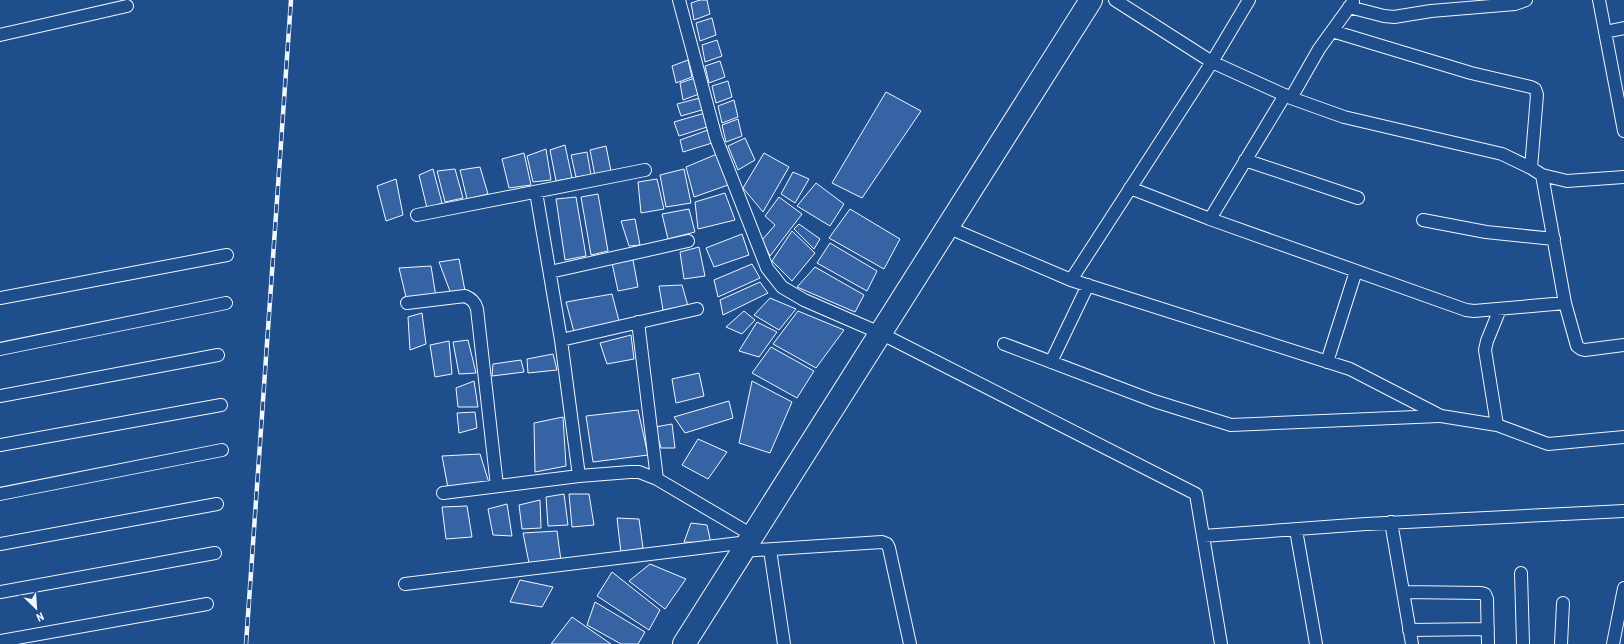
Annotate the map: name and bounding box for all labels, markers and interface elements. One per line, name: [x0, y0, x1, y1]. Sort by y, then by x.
north arrow: [16, 588, 56, 628]
text: N: [34, 609, 46, 624]

